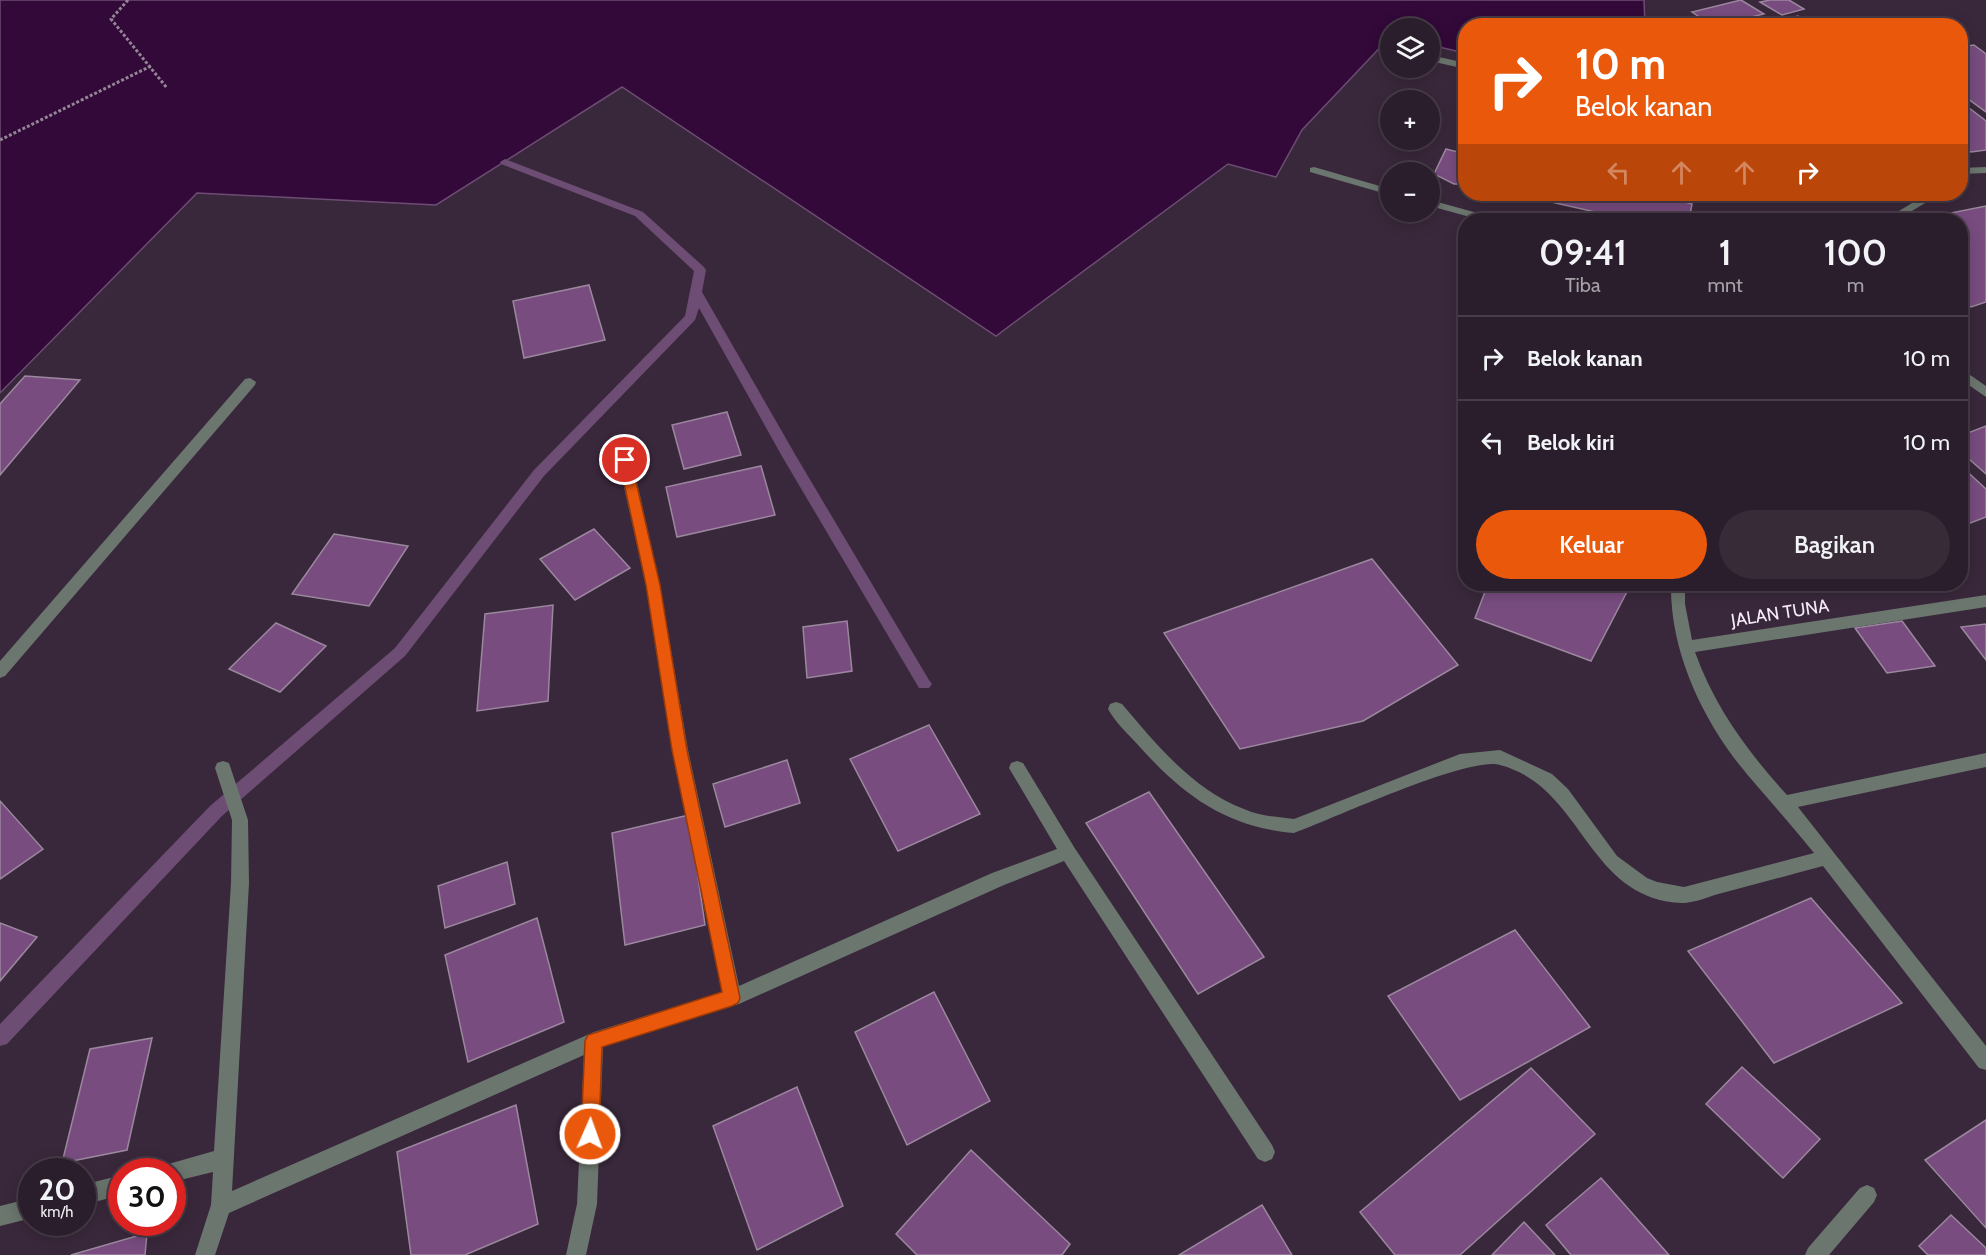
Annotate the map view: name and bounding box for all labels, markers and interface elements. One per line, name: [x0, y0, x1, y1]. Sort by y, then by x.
map controls: [1380, 18, 1440, 222]
button: layers: [1380, 18, 1440, 78]
text: 10 m: [1575, 38, 1666, 90]
icon: right: [1476, 42, 1554, 120]
button: +: [1380, 90, 1440, 150]
text: Belok kanan: [1575, 90, 1712, 123]
icon: left: [1602, 156, 1635, 189]
icon: ahead: [1665, 156, 1698, 189]
icon: ahead: [1728, 156, 1761, 189]
icon: right: [1791, 156, 1824, 189]
button: −: [1380, 162, 1440, 222]
text: 09:41: [1539, 230, 1627, 274]
text: 1: [1719, 230, 1732, 274]
text: 100: [1824, 230, 1887, 274]
text: Tiba: [1565, 273, 1600, 297]
text: mnt: [1708, 273, 1743, 297]
text: m: [1847, 273, 1864, 297]
icon: right: [1476, 342, 1509, 375]
text: Belok kanan: [1527, 345, 1643, 372]
text: 10 m: [1903, 345, 1950, 372]
icon: left: [1476, 426, 1509, 459]
text: Belok kiri: [1527, 429, 1614, 456]
text: 10 m: [1903, 429, 1950, 456]
pin: [599, 434, 650, 485]
icon: arrive: [608, 443, 641, 476]
button: Keluar: [1476, 510, 1707, 579]
button: Bagikan: [1719, 510, 1950, 579]
street label: JALAN TUNA: [1728, 594, 1831, 632]
position arrow: [558, 1102, 622, 1166]
speed limit sign: 30: [108, 1158, 186, 1236]
text: 20: [38, 1171, 76, 1208]
text: km/h: [41, 1203, 73, 1221]

